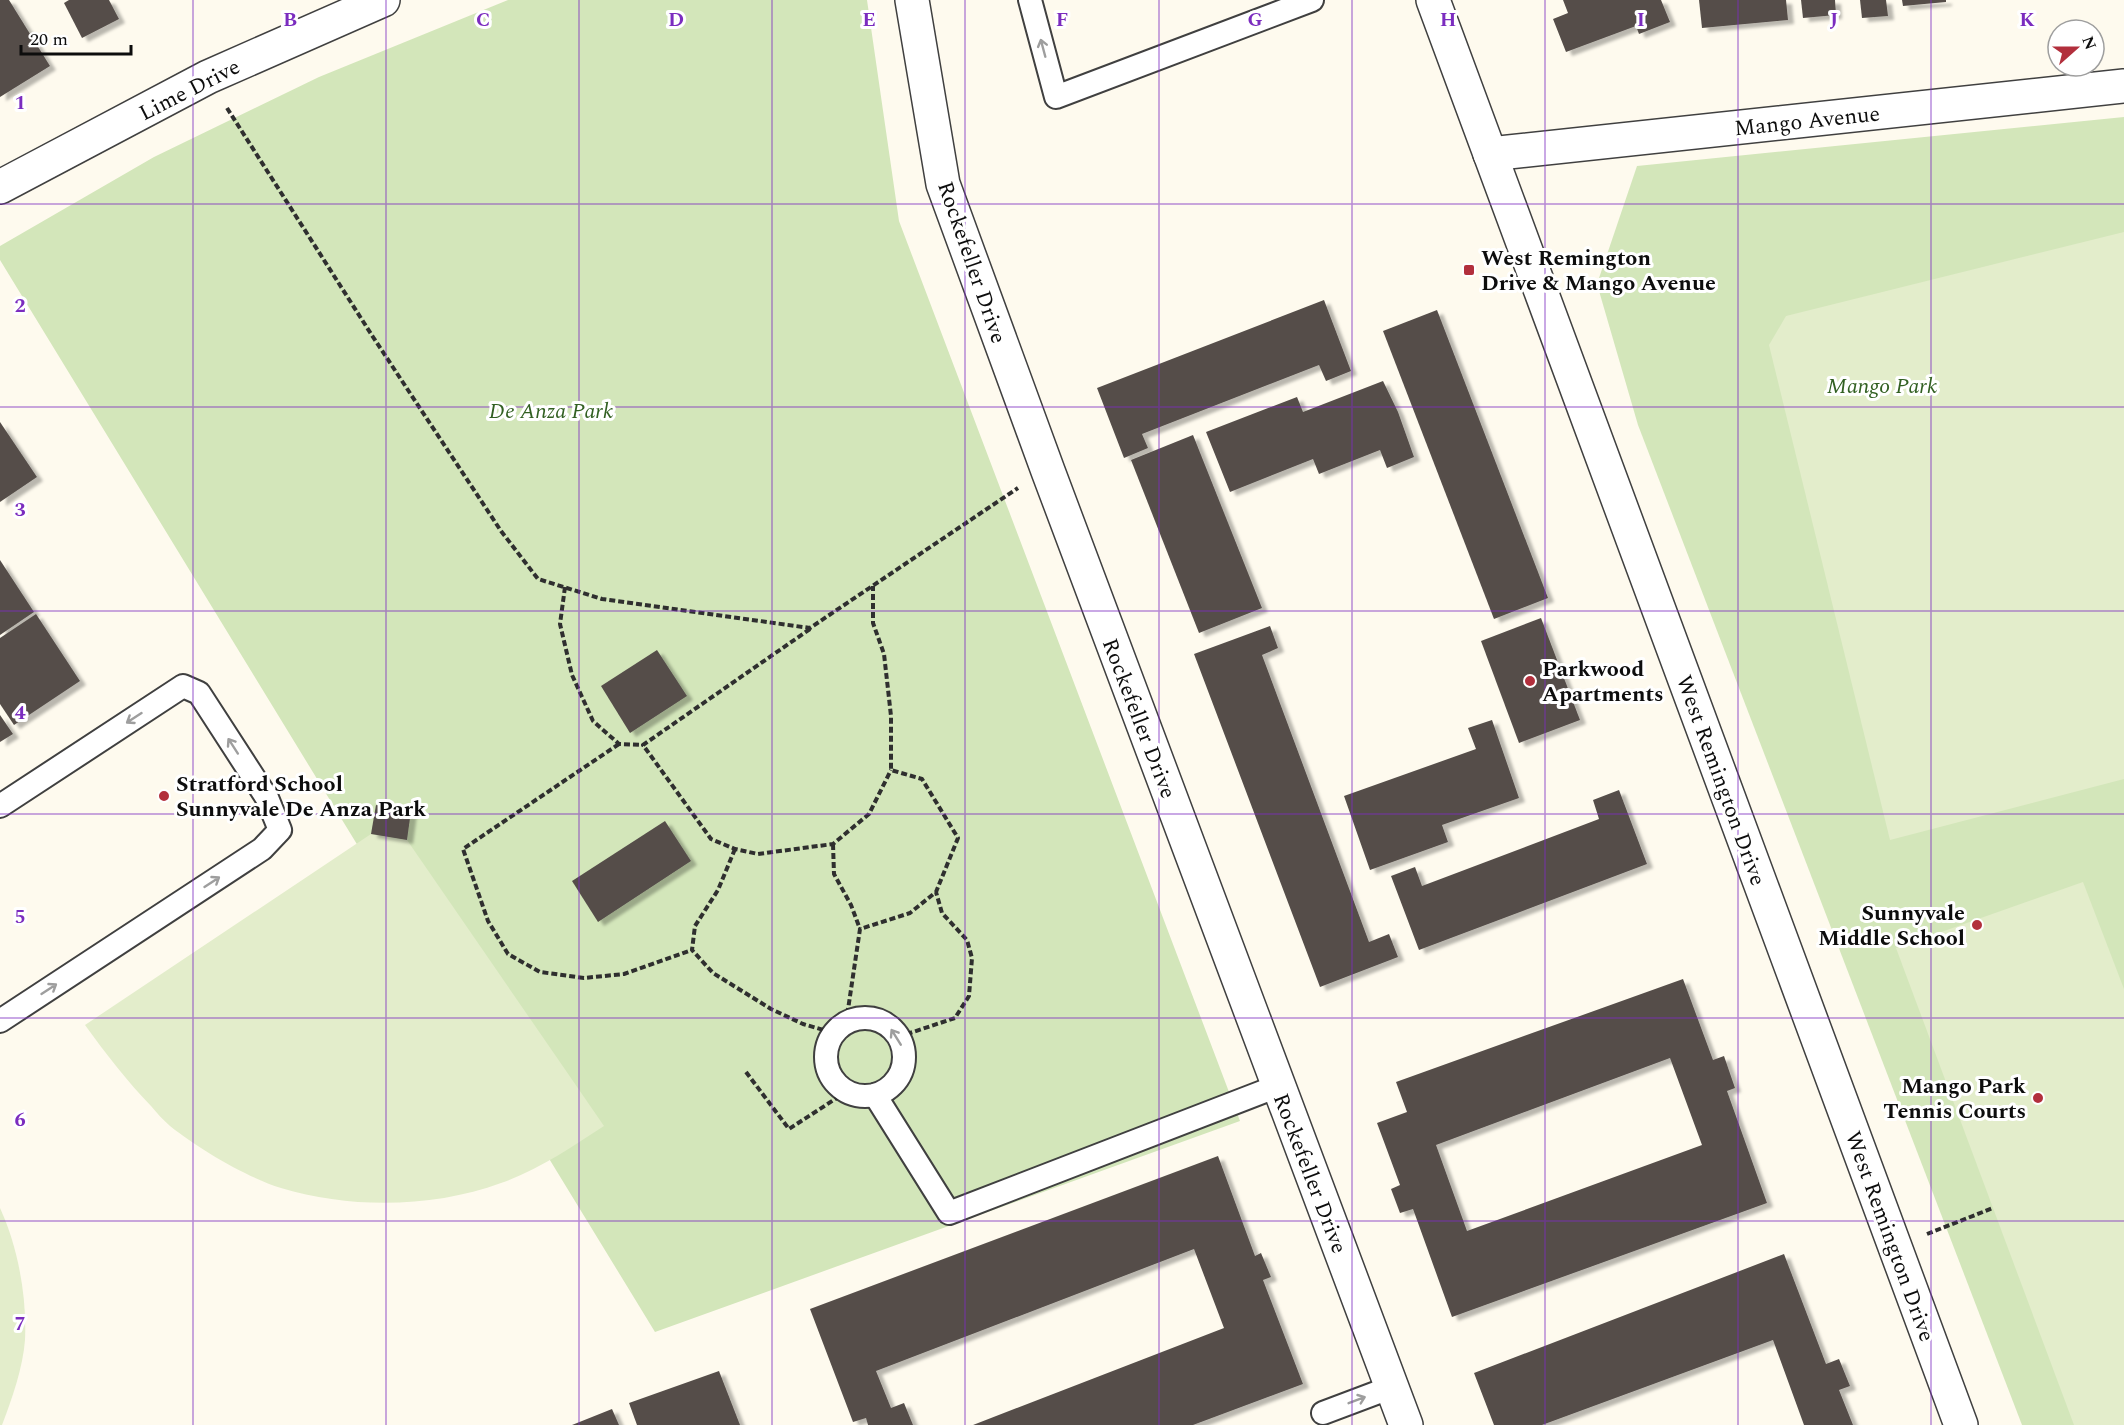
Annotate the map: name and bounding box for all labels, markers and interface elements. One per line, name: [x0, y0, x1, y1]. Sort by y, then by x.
text: B: [283, 5, 297, 35]
text: C: [476, 5, 490, 35]
text: D: [668, 5, 684, 35]
text: E: [862, 5, 876, 35]
text: F: [1056, 5, 1068, 35]
text: G: [1247, 5, 1263, 35]
text: H: [1440, 5, 1456, 35]
text: I: [1637, 5, 1645, 35]
text: J: [1830, 5, 1838, 35]
text: K: [2019, 5, 2035, 35]
scale bar: [21, 18, 130, 56]
north arrow: [2046, 18, 2106, 78]
text: 20 m: [30, 26, 68, 53]
text: N: [2076, 33, 2103, 53]
one-way arrow: [1037, 39, 1048, 58]
street label: Lime Drive: [133, 51, 246, 130]
text: 1: [14, 88, 26, 118]
street label: Mango Avenue: [1733, 97, 1882, 146]
street label: Rockefeller Drive: [928, 177, 1015, 348]
place label: West Remington Drive & Mango Avenue: [1481, 242, 1716, 300]
marker: West Remington Drive & Mango Avenue: [1462, 263, 1476, 277]
text: 2: [14, 291, 26, 321]
park label: Mango Park: [1827, 370, 1937, 403]
park label: De Anza Park: [489, 395, 613, 428]
text: 3: [14, 495, 26, 525]
street label: Rockefeller Drive: [1093, 634, 1184, 804]
place label: Parkwood Apartments: [1542, 653, 1664, 711]
street label: West Remington Drive: [1667, 671, 1774, 890]
marker: Parkwood Apartments: [1523, 674, 1537, 688]
text: 4: [14, 698, 26, 728]
one-way arrow: [126, 712, 143, 724]
one-way arrow: [227, 738, 240, 755]
place label: Stratford School Sunnyvale De Anza Park: [176, 768, 427, 826]
marker: Stratford School Sunnyvale De Anza Park: [157, 789, 171, 803]
one-way arrow: [203, 876, 219, 888]
place label: Sunnyvale Middle School: [1818, 897, 1965, 955]
text: 5: [14, 902, 26, 932]
marker: Sunnyvale Middle School: [1970, 918, 1984, 932]
one-way arrow: [40, 983, 57, 995]
one-way arrow: [890, 1029, 903, 1046]
place label: Mango Park Tennis Courts: [1883, 1070, 2027, 1128]
street label: Rockefeller Drive: [1264, 1089, 1355, 1259]
marker: Mango Park Tennis Courts: [2031, 1091, 2045, 1105]
text: 6: [14, 1105, 26, 1135]
street label: West Remington Drive: [1836, 1127, 1943, 1346]
text: 7: [14, 1309, 26, 1339]
one-way arrow: [1348, 1394, 1366, 1405]

